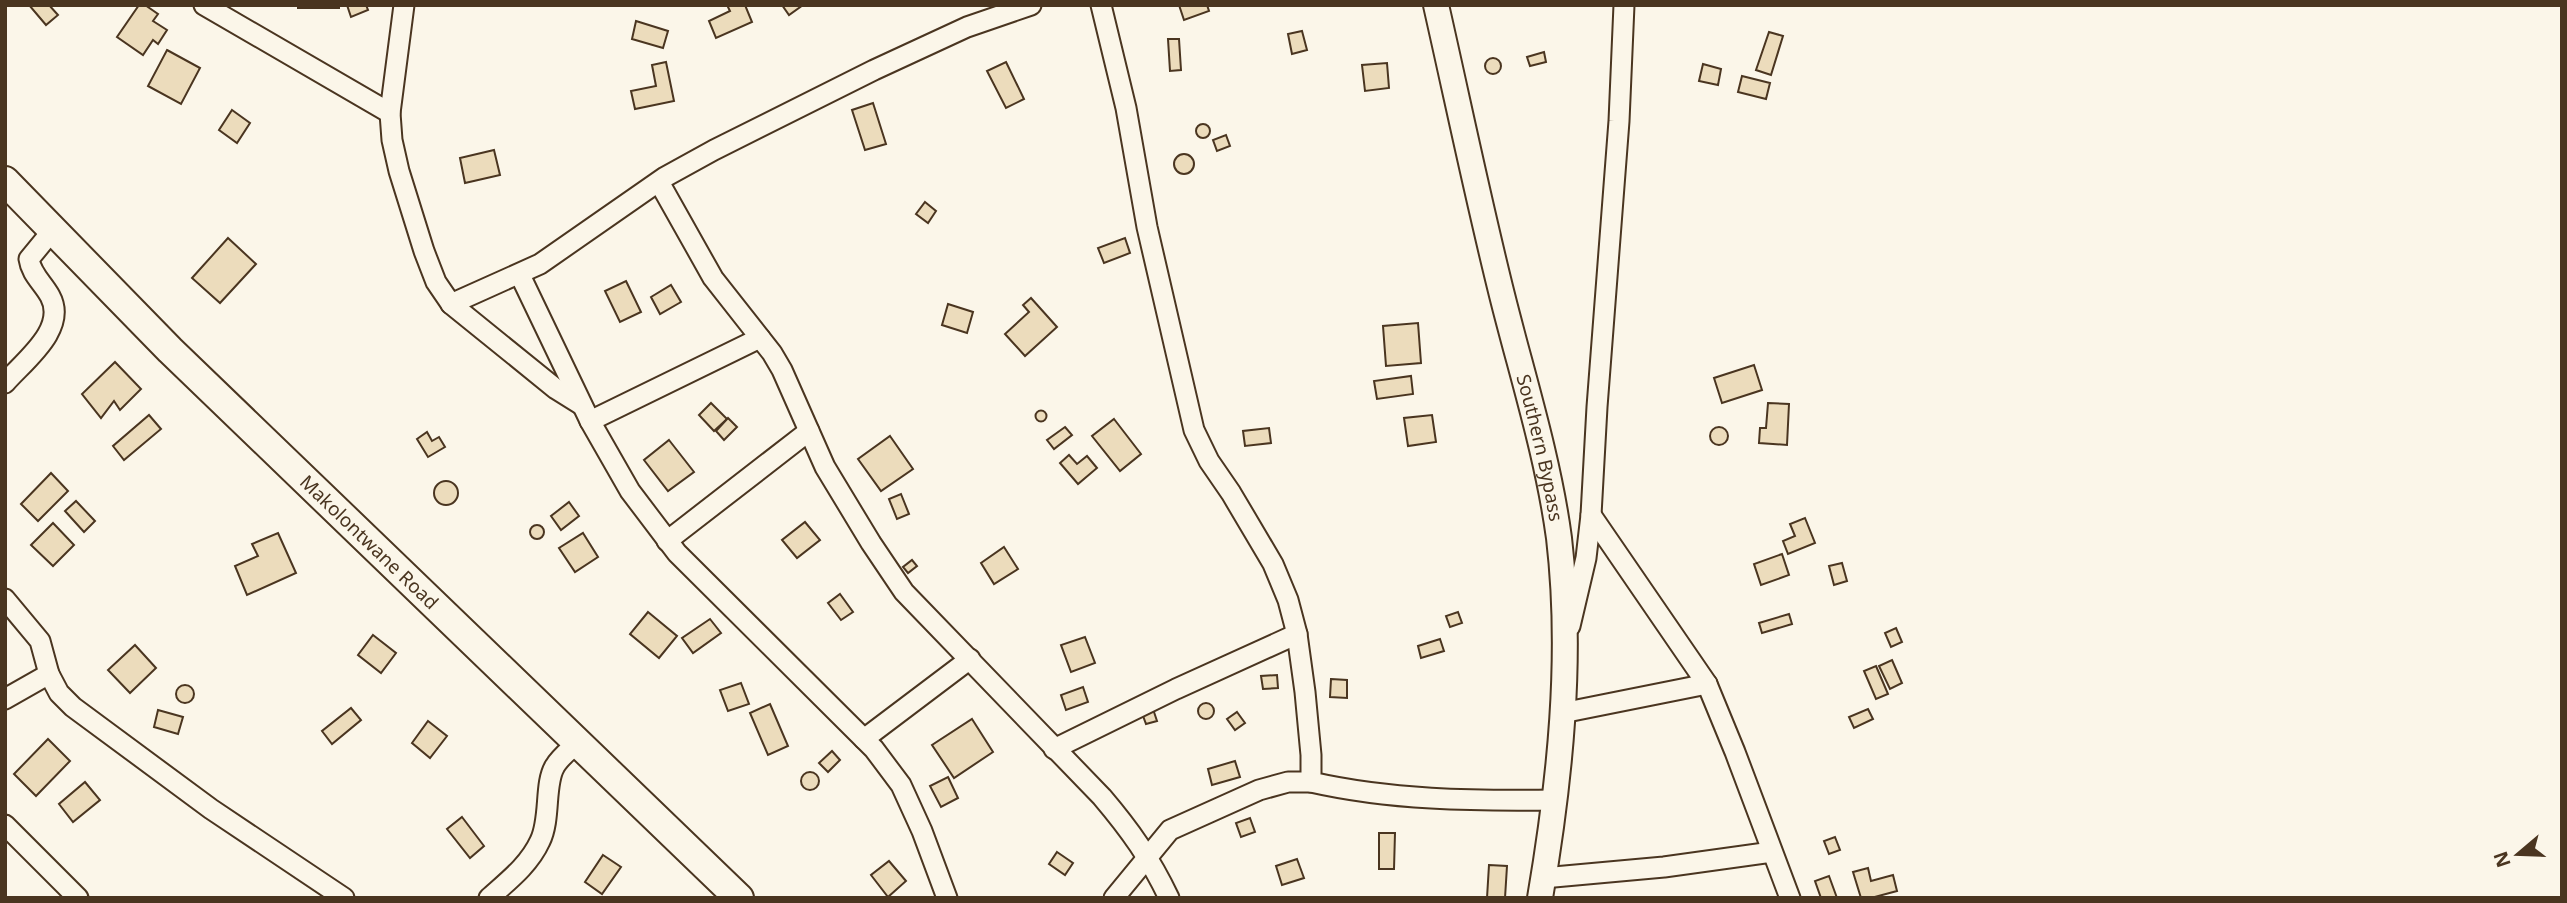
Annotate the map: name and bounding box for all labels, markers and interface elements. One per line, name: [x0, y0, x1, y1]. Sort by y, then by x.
street label: Southern Bypass: [1510, 371, 1569, 523]
street label: Makolontwane Road: [294, 469, 444, 615]
north arrow: [2483, 819, 2553, 889]
text: N: [2487, 848, 2517, 871]

